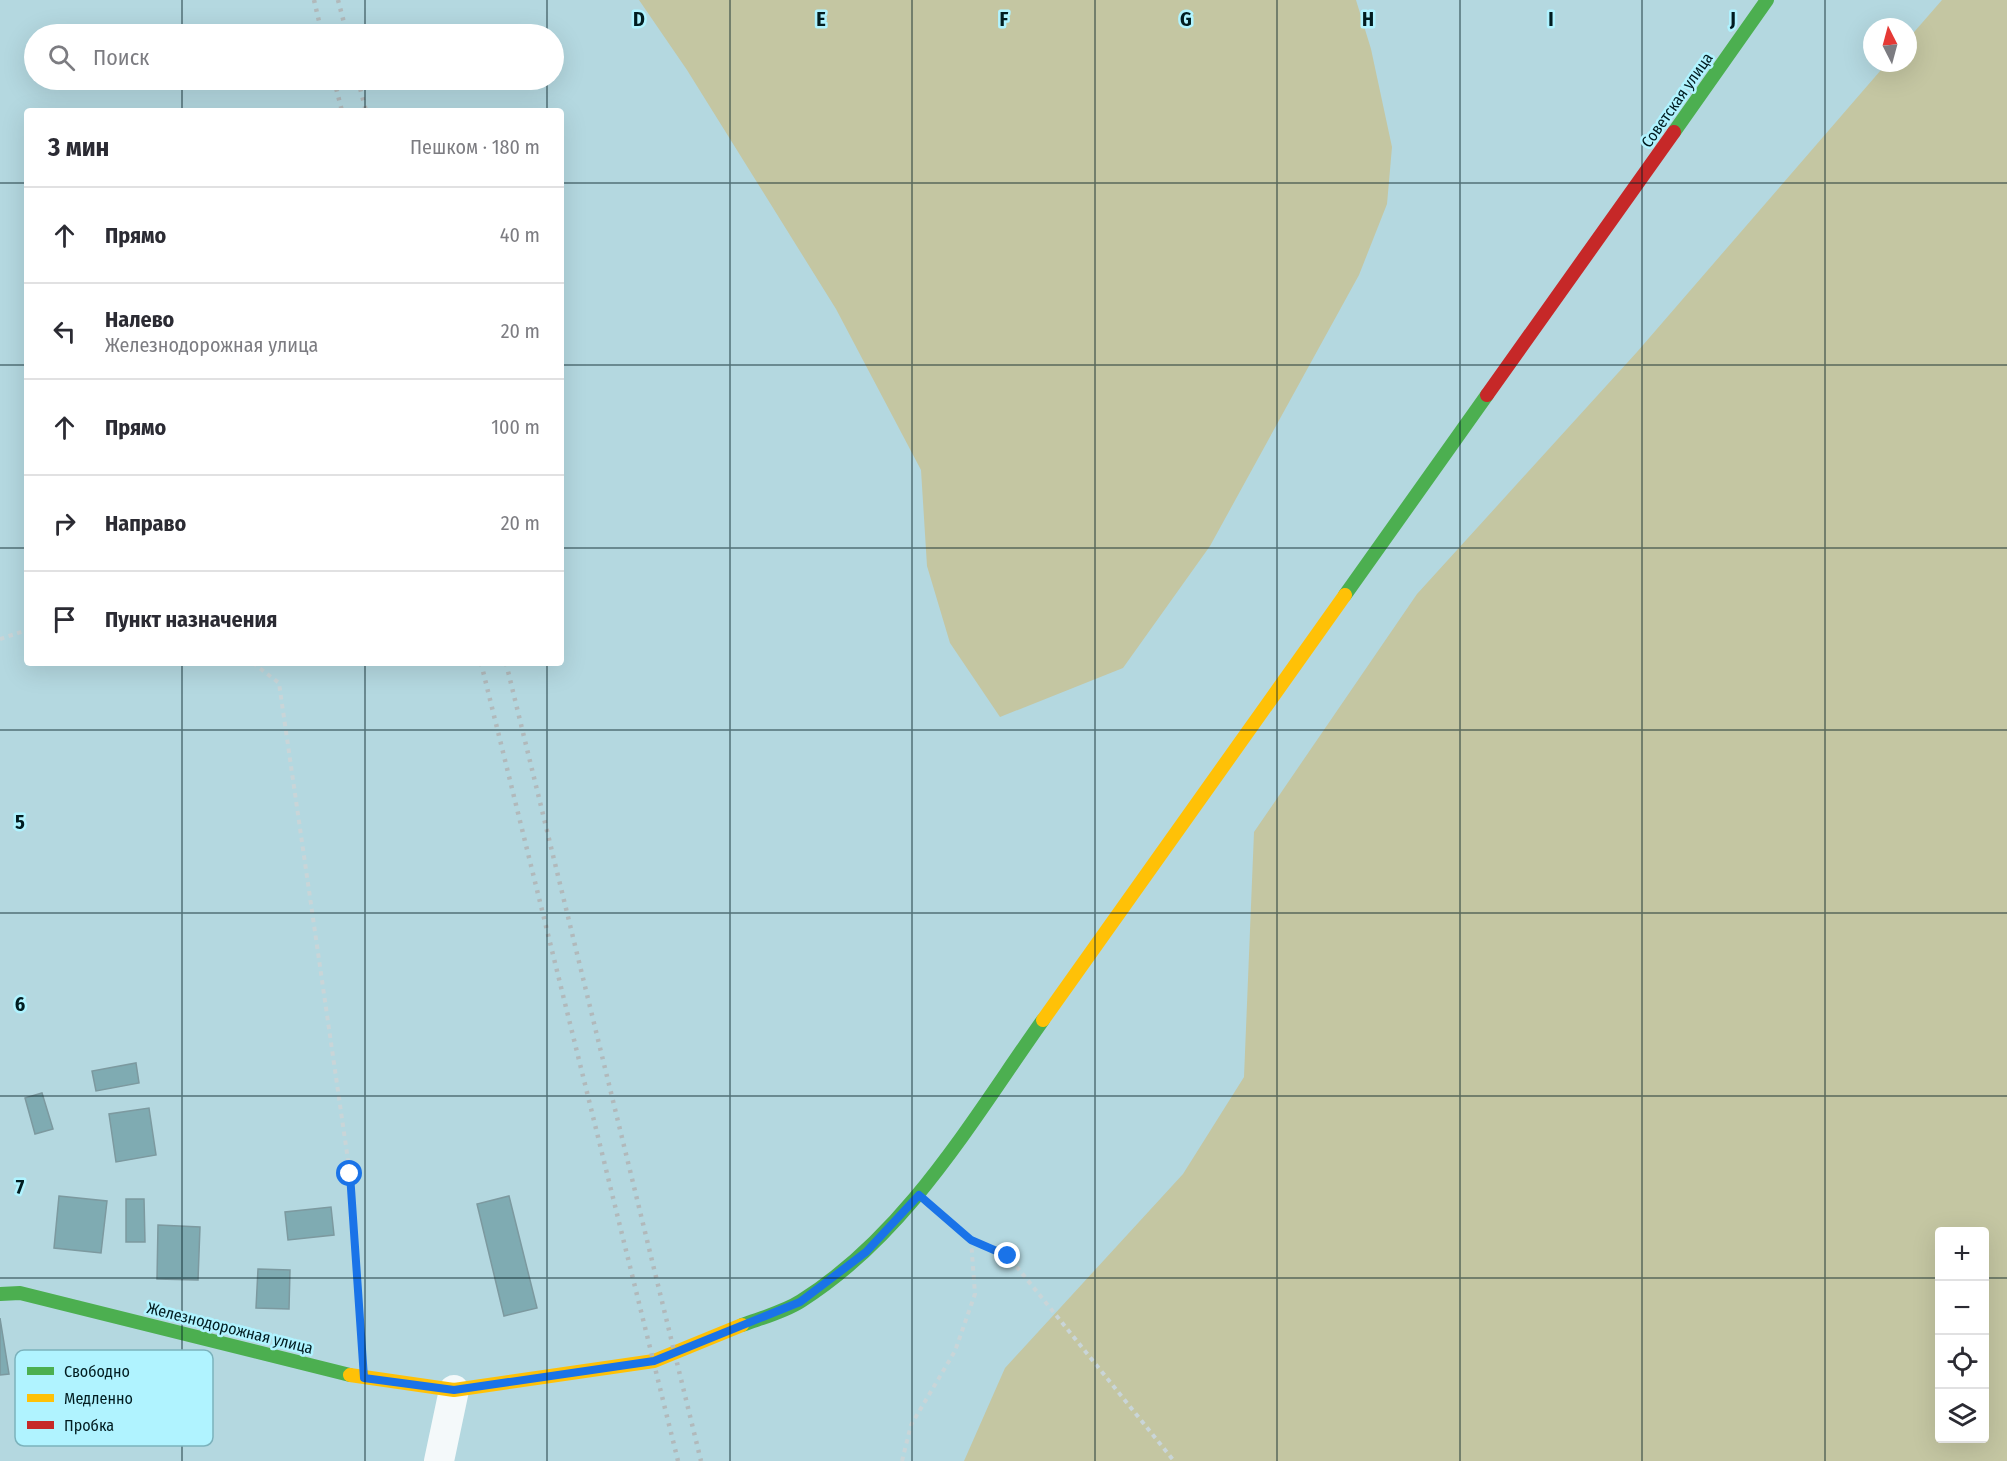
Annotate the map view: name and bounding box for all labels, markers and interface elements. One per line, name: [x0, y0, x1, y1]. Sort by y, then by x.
text: D: [633, 7, 645, 31]
text: E: [816, 7, 826, 31]
text: F: [1000, 7, 1009, 31]
text: G: [1180, 7, 1192, 31]
text: H: [1362, 7, 1374, 31]
text: I: [1548, 7, 1554, 31]
text: J: [1729, 7, 1736, 31]
north arrow: [1863, 18, 1917, 72]
search box: [24, 24, 564, 90]
icon: search: [45, 41, 78, 74]
text: Поиск: [93, 44, 149, 71]
street label: Советская улица: [1637, 49, 1717, 151]
text: 3 мин: [48, 132, 109, 163]
text: Пешком · 180 m: [410, 135, 540, 159]
icon: ahead: [48, 219, 81, 252]
text: Прямо: [105, 222, 166, 249]
text: 40 m: [500, 223, 540, 247]
text: Налево: [105, 306, 174, 333]
icon: left: [48, 315, 81, 348]
text: 20 m: [501, 319, 540, 343]
text: Железнодорожная улица: [105, 333, 318, 357]
icon: ahead: [48, 411, 81, 444]
text: Прямо: [105, 414, 166, 441]
text: 100 m: [491, 415, 540, 439]
icon: right: [48, 507, 81, 540]
text: Направо: [105, 510, 186, 537]
text: 20 m: [501, 511, 540, 535]
icon: arrive: [48, 603, 81, 636]
text: Пункт назначения: [105, 606, 277, 633]
text: 5: [15, 810, 25, 834]
text: 6: [15, 992, 25, 1016]
route start: [336, 1160, 362, 1186]
text: 7: [16, 1175, 25, 1199]
map controls: [1935, 1227, 1989, 1443]
button: +: [1935, 1227, 1989, 1281]
route end: [994, 1242, 1020, 1268]
button: −: [1935, 1281, 1989, 1335]
street label: Железнодорожная улица: [145, 1298, 315, 1358]
button: locate: [1935, 1335, 1989, 1389]
legend: [15, 1350, 213, 1446]
text: Свободно: [64, 1362, 130, 1381]
text: Медленно: [64, 1389, 133, 1408]
button: layers: [1935, 1389, 1989, 1443]
text: Пробка: [64, 1416, 114, 1435]

